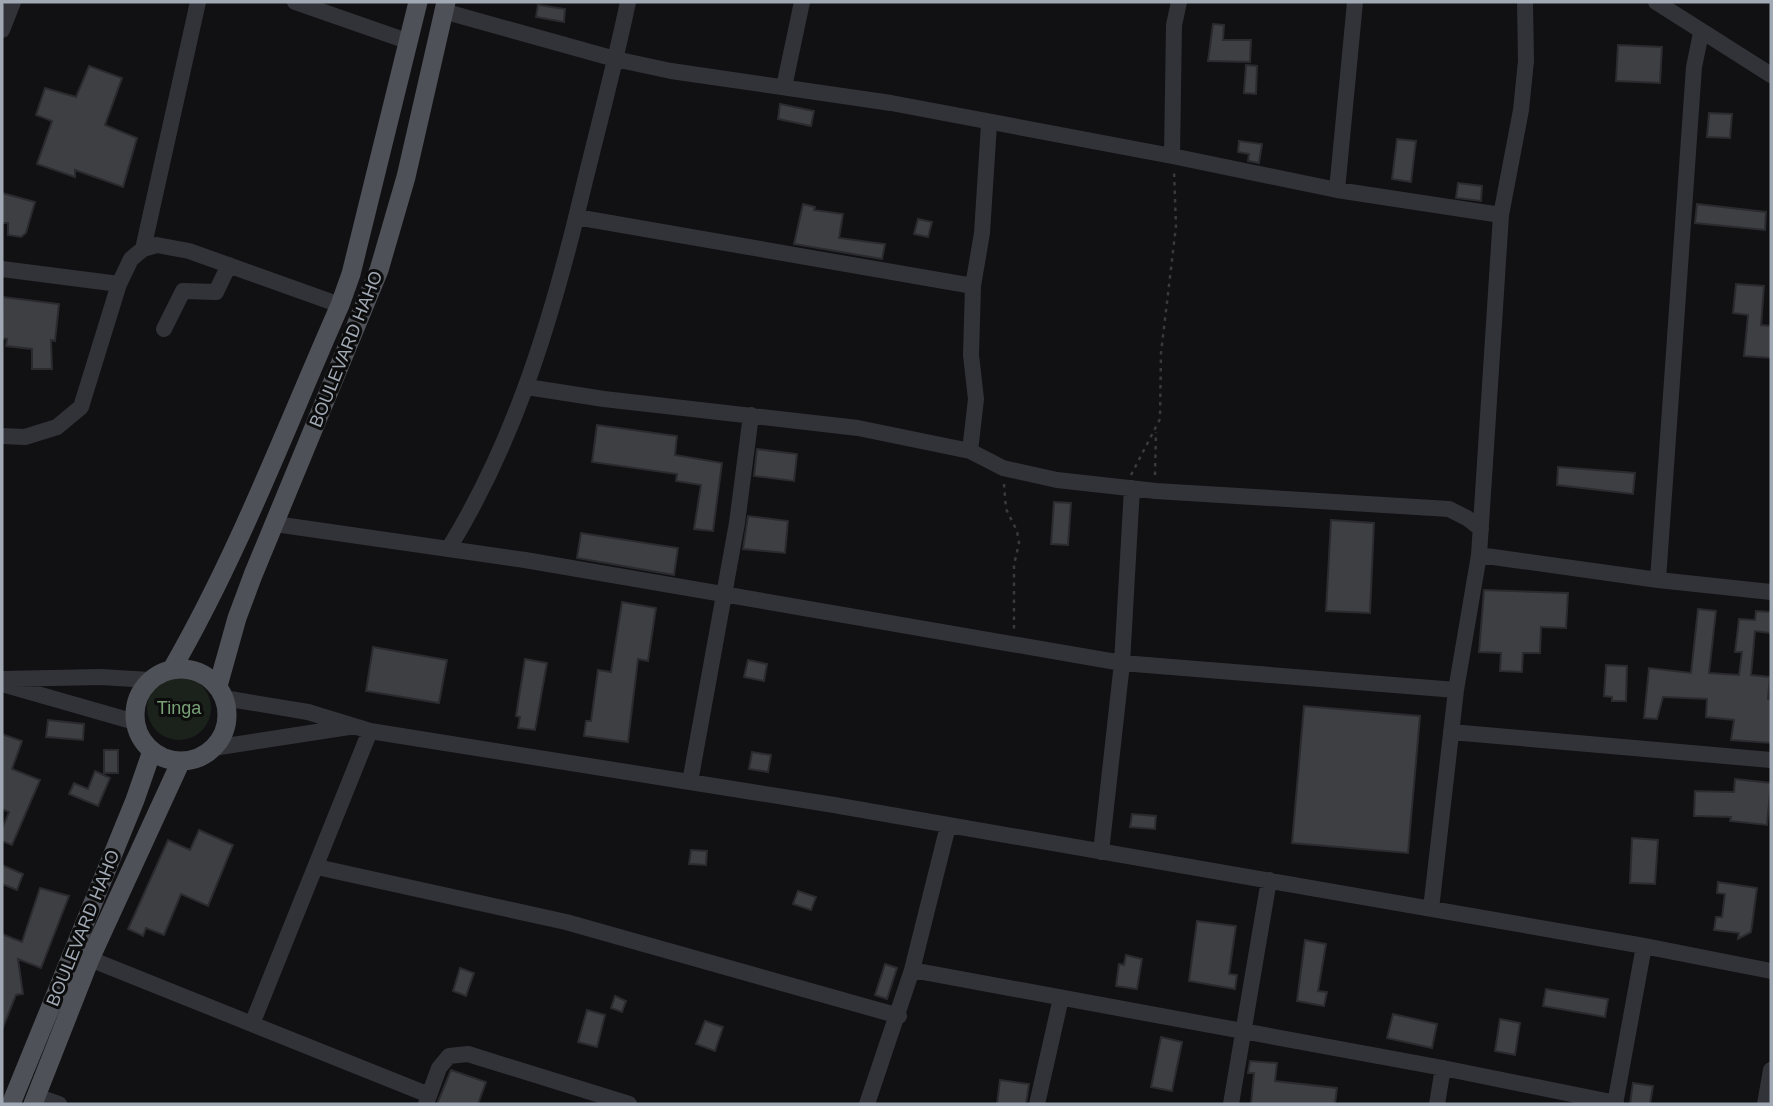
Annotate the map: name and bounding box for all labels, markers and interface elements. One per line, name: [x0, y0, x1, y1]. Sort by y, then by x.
street label: BOULEVARD HAHO: [306, 268, 386, 430]
park label: Tinga: [157, 698, 202, 718]
street label: BOULEVARD HAHO: [43, 847, 123, 1009]

